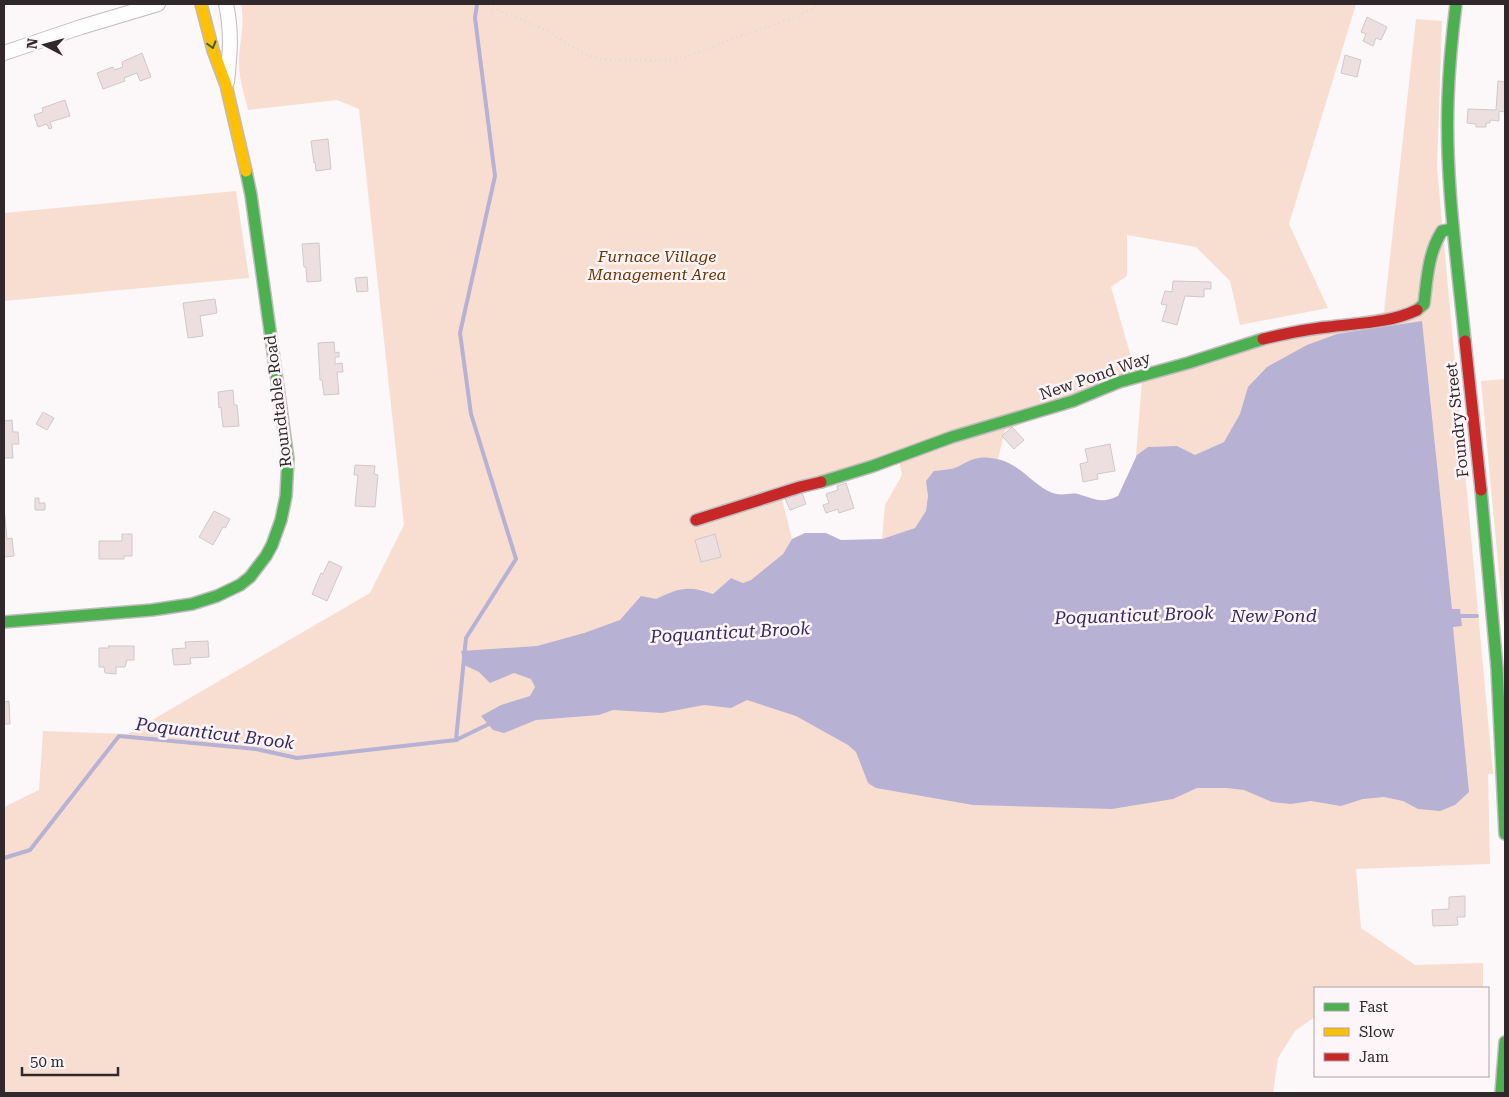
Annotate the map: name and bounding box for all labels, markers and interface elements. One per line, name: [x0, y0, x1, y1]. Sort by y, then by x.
north arrow: [20, 20, 70, 70]
text: N: [24, 37, 41, 50]
one-way arrow: [206, 41, 217, 50]
park label: Furnace Village Management Area: [587, 247, 727, 284]
street label: Roundtable Road: [260, 334, 296, 468]
street label: New Pond Way: [1037, 348, 1154, 404]
street label: Foundry Street: [1442, 362, 1472, 478]
water label: Poquanticut Brook: [1053, 602, 1214, 628]
water label: New Pond: [1230, 605, 1317, 626]
water label: Poquanticut Brook: [649, 617, 811, 647]
water label: Poquanticut Brook: [133, 713, 296, 753]
legend: [1314, 987, 1489, 1077]
text: Fast: [1359, 998, 1389, 1016]
text: Slow: [1359, 1023, 1395, 1041]
scale bar: [22, 1044, 119, 1076]
text: Jam: [1359, 1048, 1389, 1066]
text: 50 m: [30, 1053, 65, 1071]

